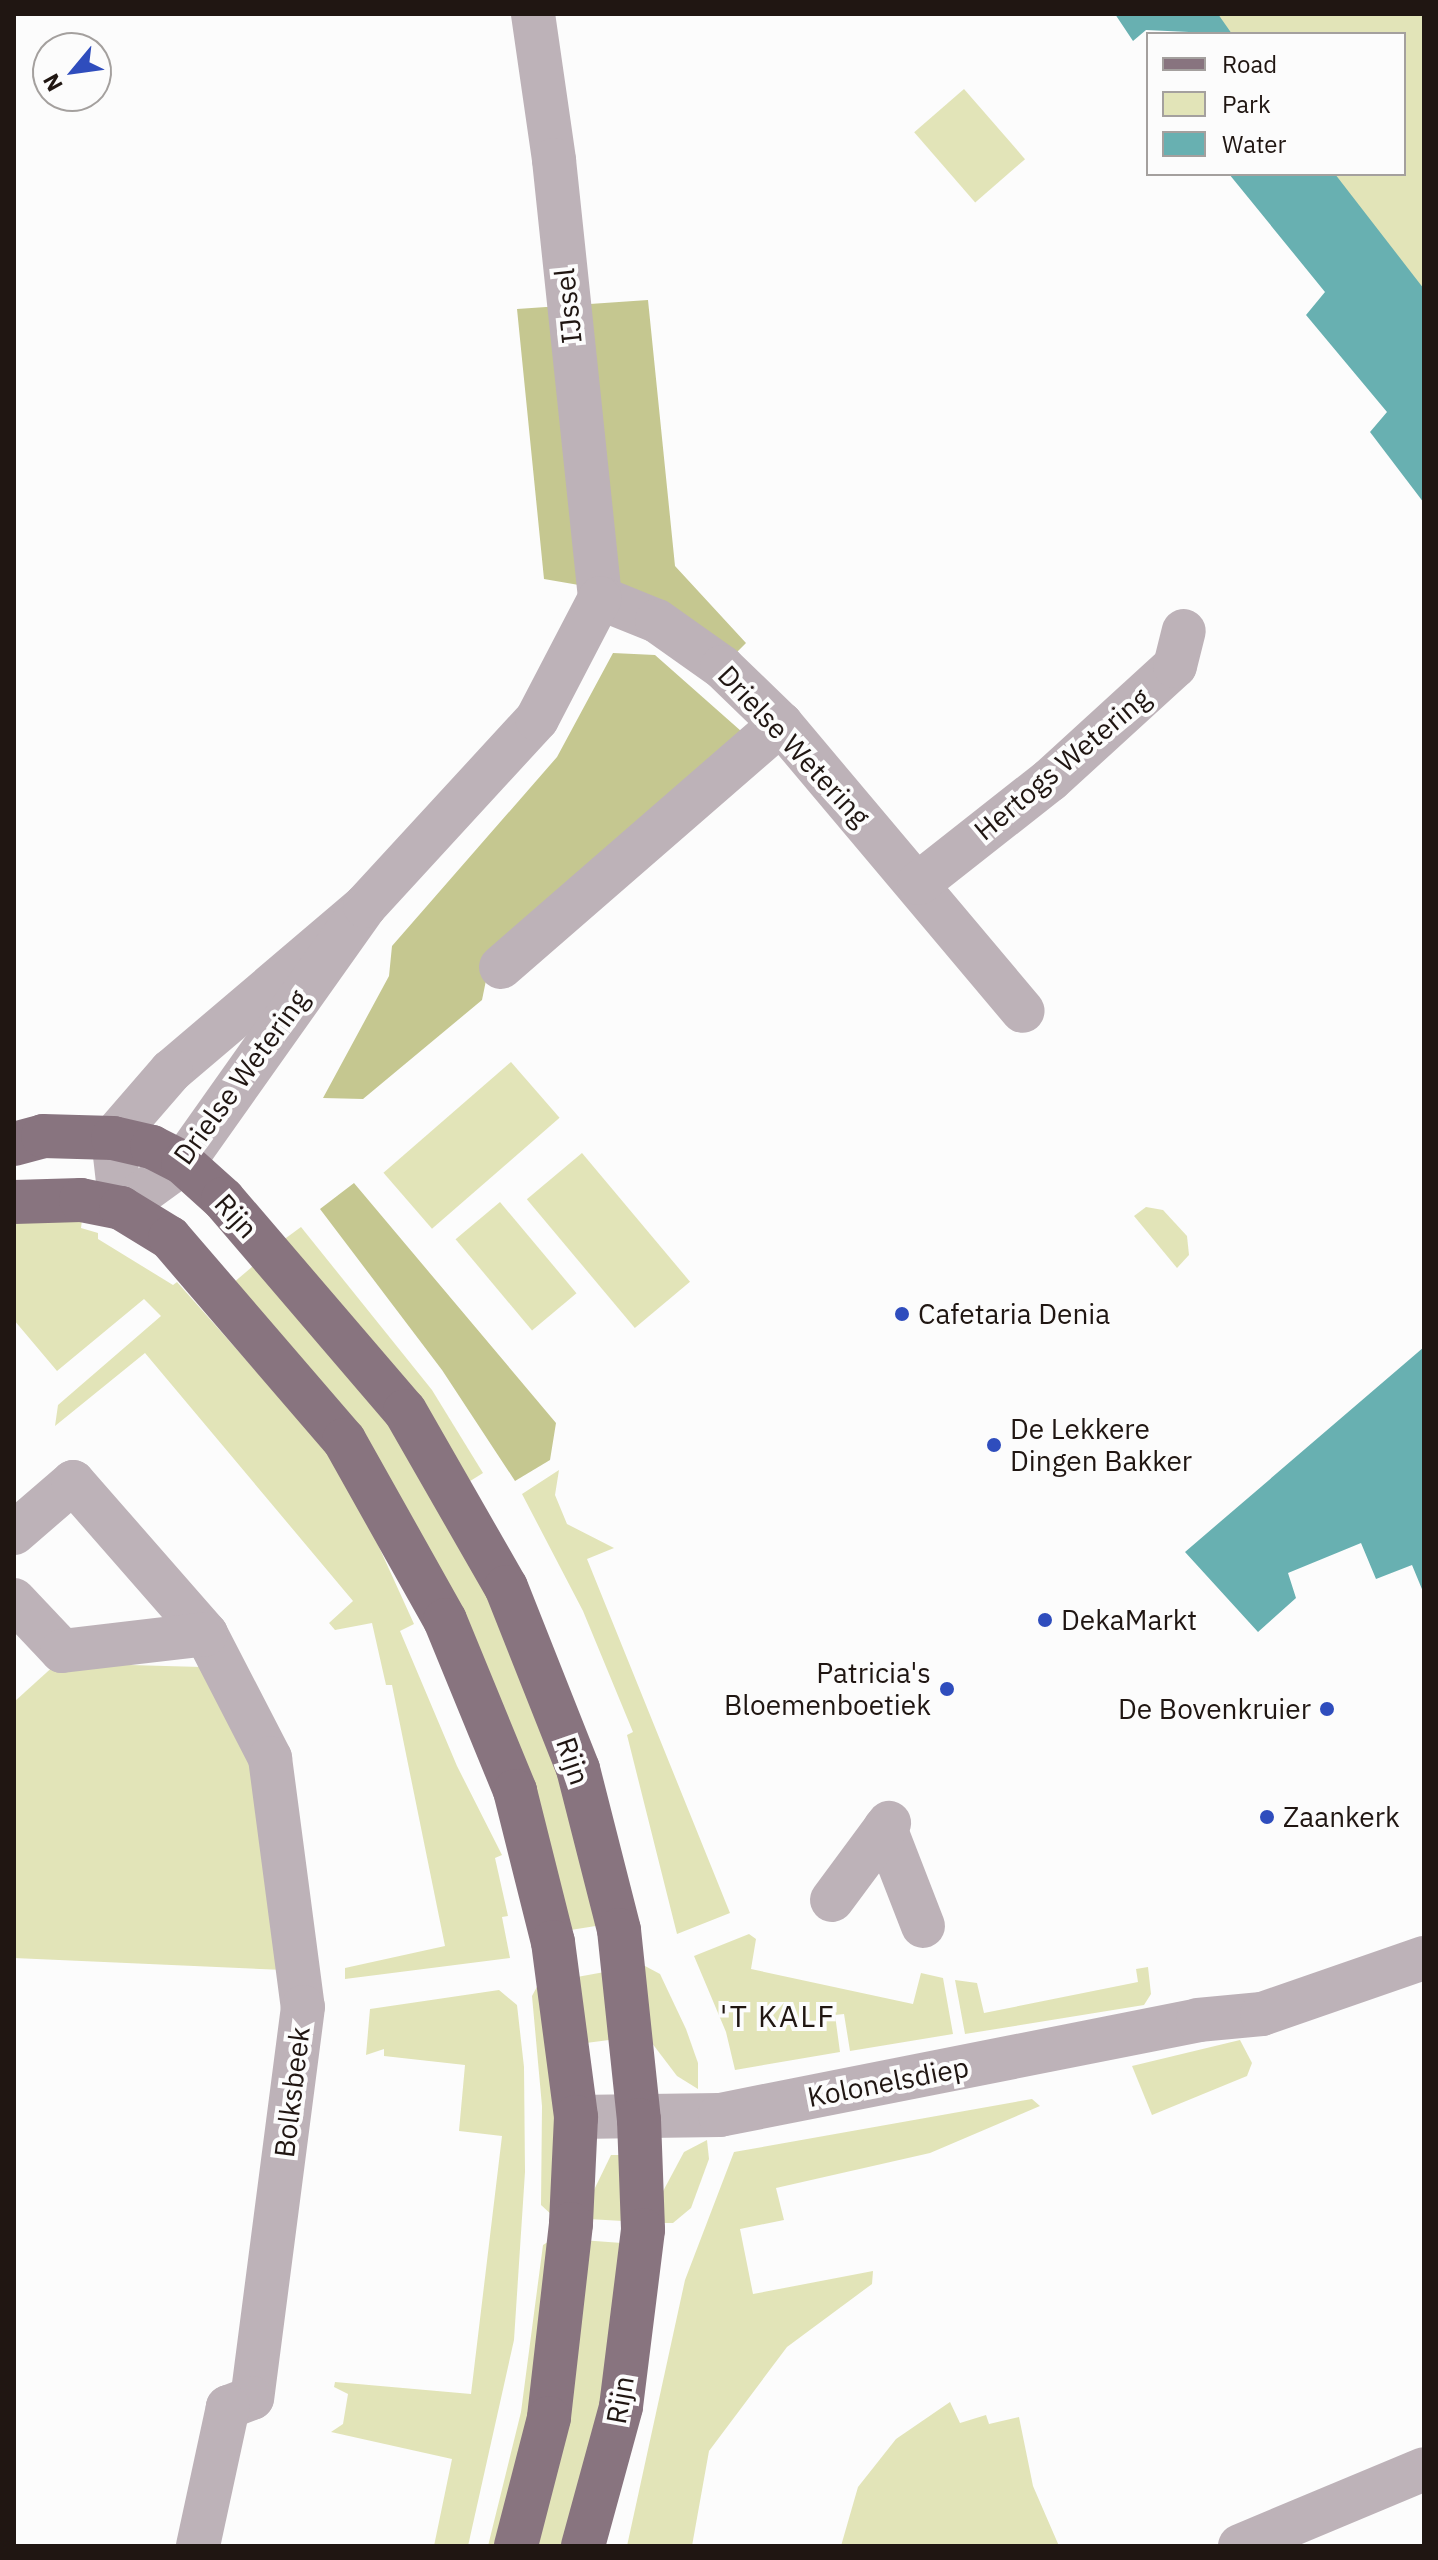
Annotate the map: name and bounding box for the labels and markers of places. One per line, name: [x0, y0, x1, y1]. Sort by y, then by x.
place label: Cafetaria Denia: [918, 1297, 1110, 1331]
marker: Cafetaria Denia: [893, 1305, 911, 1323]
place label: De Lekkere Dingen Bakker: [1010, 1412, 1192, 1478]
marker: De Lekkere Dingen Bakker: [985, 1436, 1003, 1454]
place label: DekaMarkt: [1061, 1603, 1197, 1637]
marker: DekaMarkt: [1036, 1611, 1054, 1629]
place label: Patricia's Bloemenboetiek: [724, 1656, 931, 1722]
marker: Patricia's Bloemenboetiek: [938, 1680, 956, 1698]
place label: De Bovenkruier: [1118, 1692, 1311, 1726]
marker: De Bovenkruier: [1318, 1700, 1336, 1718]
place label: Zaankerk: [1283, 1800, 1400, 1834]
marker: Zaankerk: [1258, 1808, 1276, 1826]

